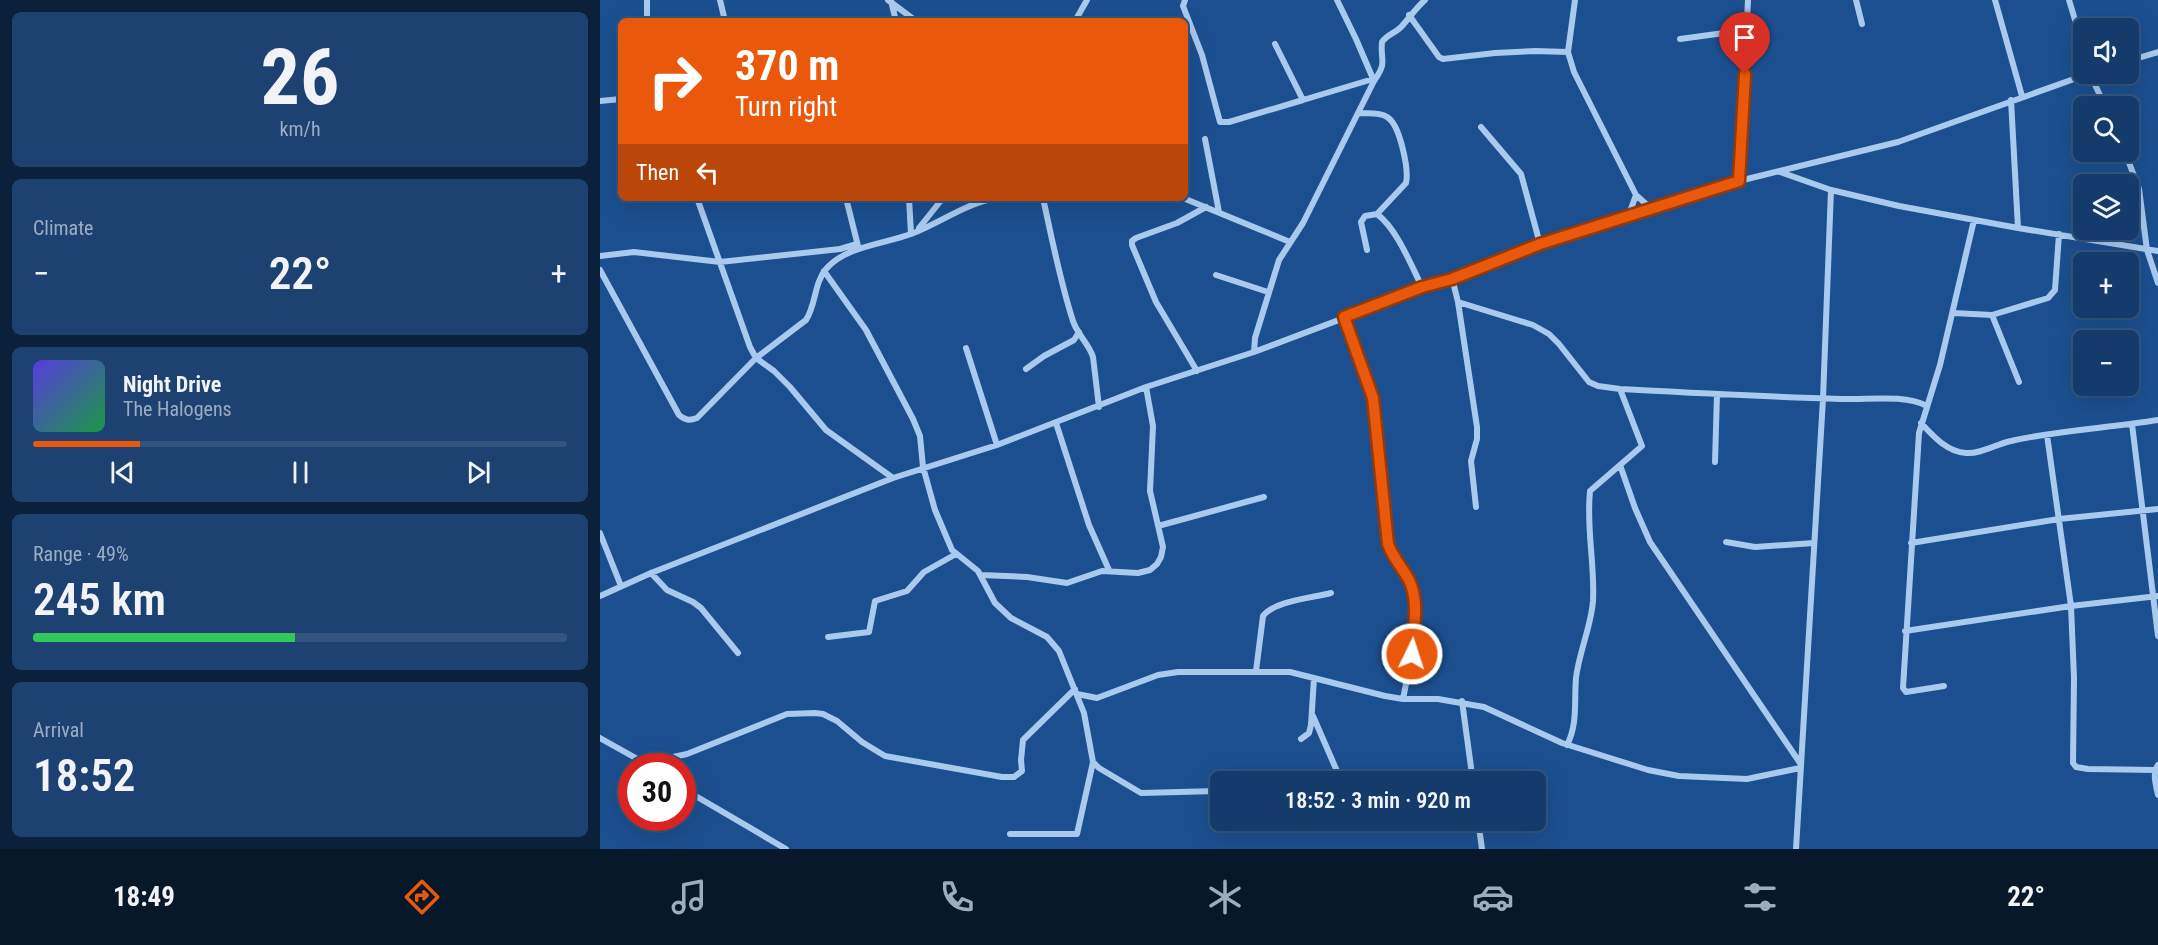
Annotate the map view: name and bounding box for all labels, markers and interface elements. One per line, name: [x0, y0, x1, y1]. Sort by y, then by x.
pin: [1719, 12, 1770, 74]
map controls: [2073, 18, 2139, 396]
button: sound: [2073, 18, 2139, 84]
icon: arrive: [1728, 21, 1761, 54]
text: 26: [261, 32, 339, 123]
text: 370 m: [735, 41, 840, 90]
icon: right: [636, 42, 714, 120]
text: Turn right: [735, 91, 837, 123]
button: search: [2073, 96, 2139, 162]
text: km/h: [279, 117, 321, 141]
icon: left: [691, 156, 724, 189]
text: Then: [636, 160, 679, 185]
button: layers: [2073, 174, 2139, 240]
text: Climate: [33, 216, 93, 240]
text: 22°: [269, 247, 331, 300]
button: +: [2073, 252, 2139, 318]
text: −: [33, 254, 50, 293]
text: +: [551, 254, 567, 293]
button: −: [2073, 330, 2139, 396]
text: Night Drive: [123, 372, 221, 397]
text: The Halogens: [123, 397, 232, 421]
icon: previous: [106, 456, 139, 489]
icon: pause: [284, 456, 317, 489]
icon: next: [462, 456, 495, 489]
text: Range · 49%: [33, 542, 129, 566]
text: 245 km: [33, 573, 166, 626]
position arrow: [1380, 622, 1444, 686]
text: Arrival: [33, 718, 84, 742]
text: 18:52: [33, 749, 135, 802]
speed limit sign: 30: [618, 753, 696, 831]
text: 18:52 · 3 min · 920 m: [1285, 788, 1471, 813]
icon: directions: [401, 876, 443, 918]
icon: music: [668, 876, 710, 918]
icon: phone: [936, 876, 978, 918]
icon: climate: [1204, 876, 1246, 918]
icon: car: [1472, 876, 1514, 918]
icon: filters: [1739, 876, 1781, 918]
text: 18:49: [113, 881, 175, 913]
text: 22°: [2007, 881, 2045, 913]

